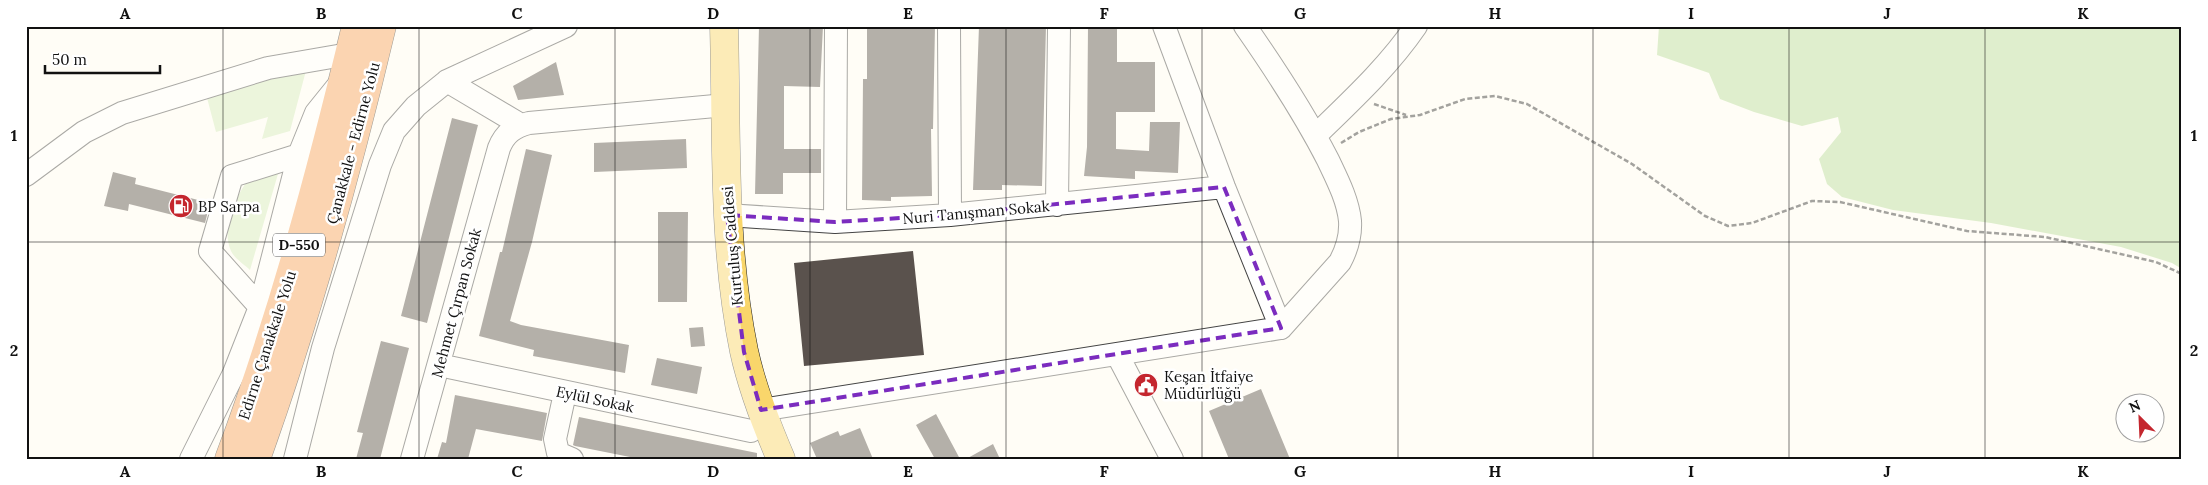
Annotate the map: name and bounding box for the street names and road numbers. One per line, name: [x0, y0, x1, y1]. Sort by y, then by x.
street label: Çanakkale - Edirne Yolu: [322, 60, 384, 226]
street label: Kurtuluş Caddesi: [717, 186, 747, 306]
street label: Nuri Tanışman Sokak: [902, 196, 1050, 228]
street label: Mehmet Çırpan Sokak: [427, 226, 485, 380]
road number: D-550: [273, 234, 325, 256]
street label: Edirne Çanakkale Yolu: [234, 268, 300, 422]
street label: Eylül Sokak: [554, 381, 636, 417]

